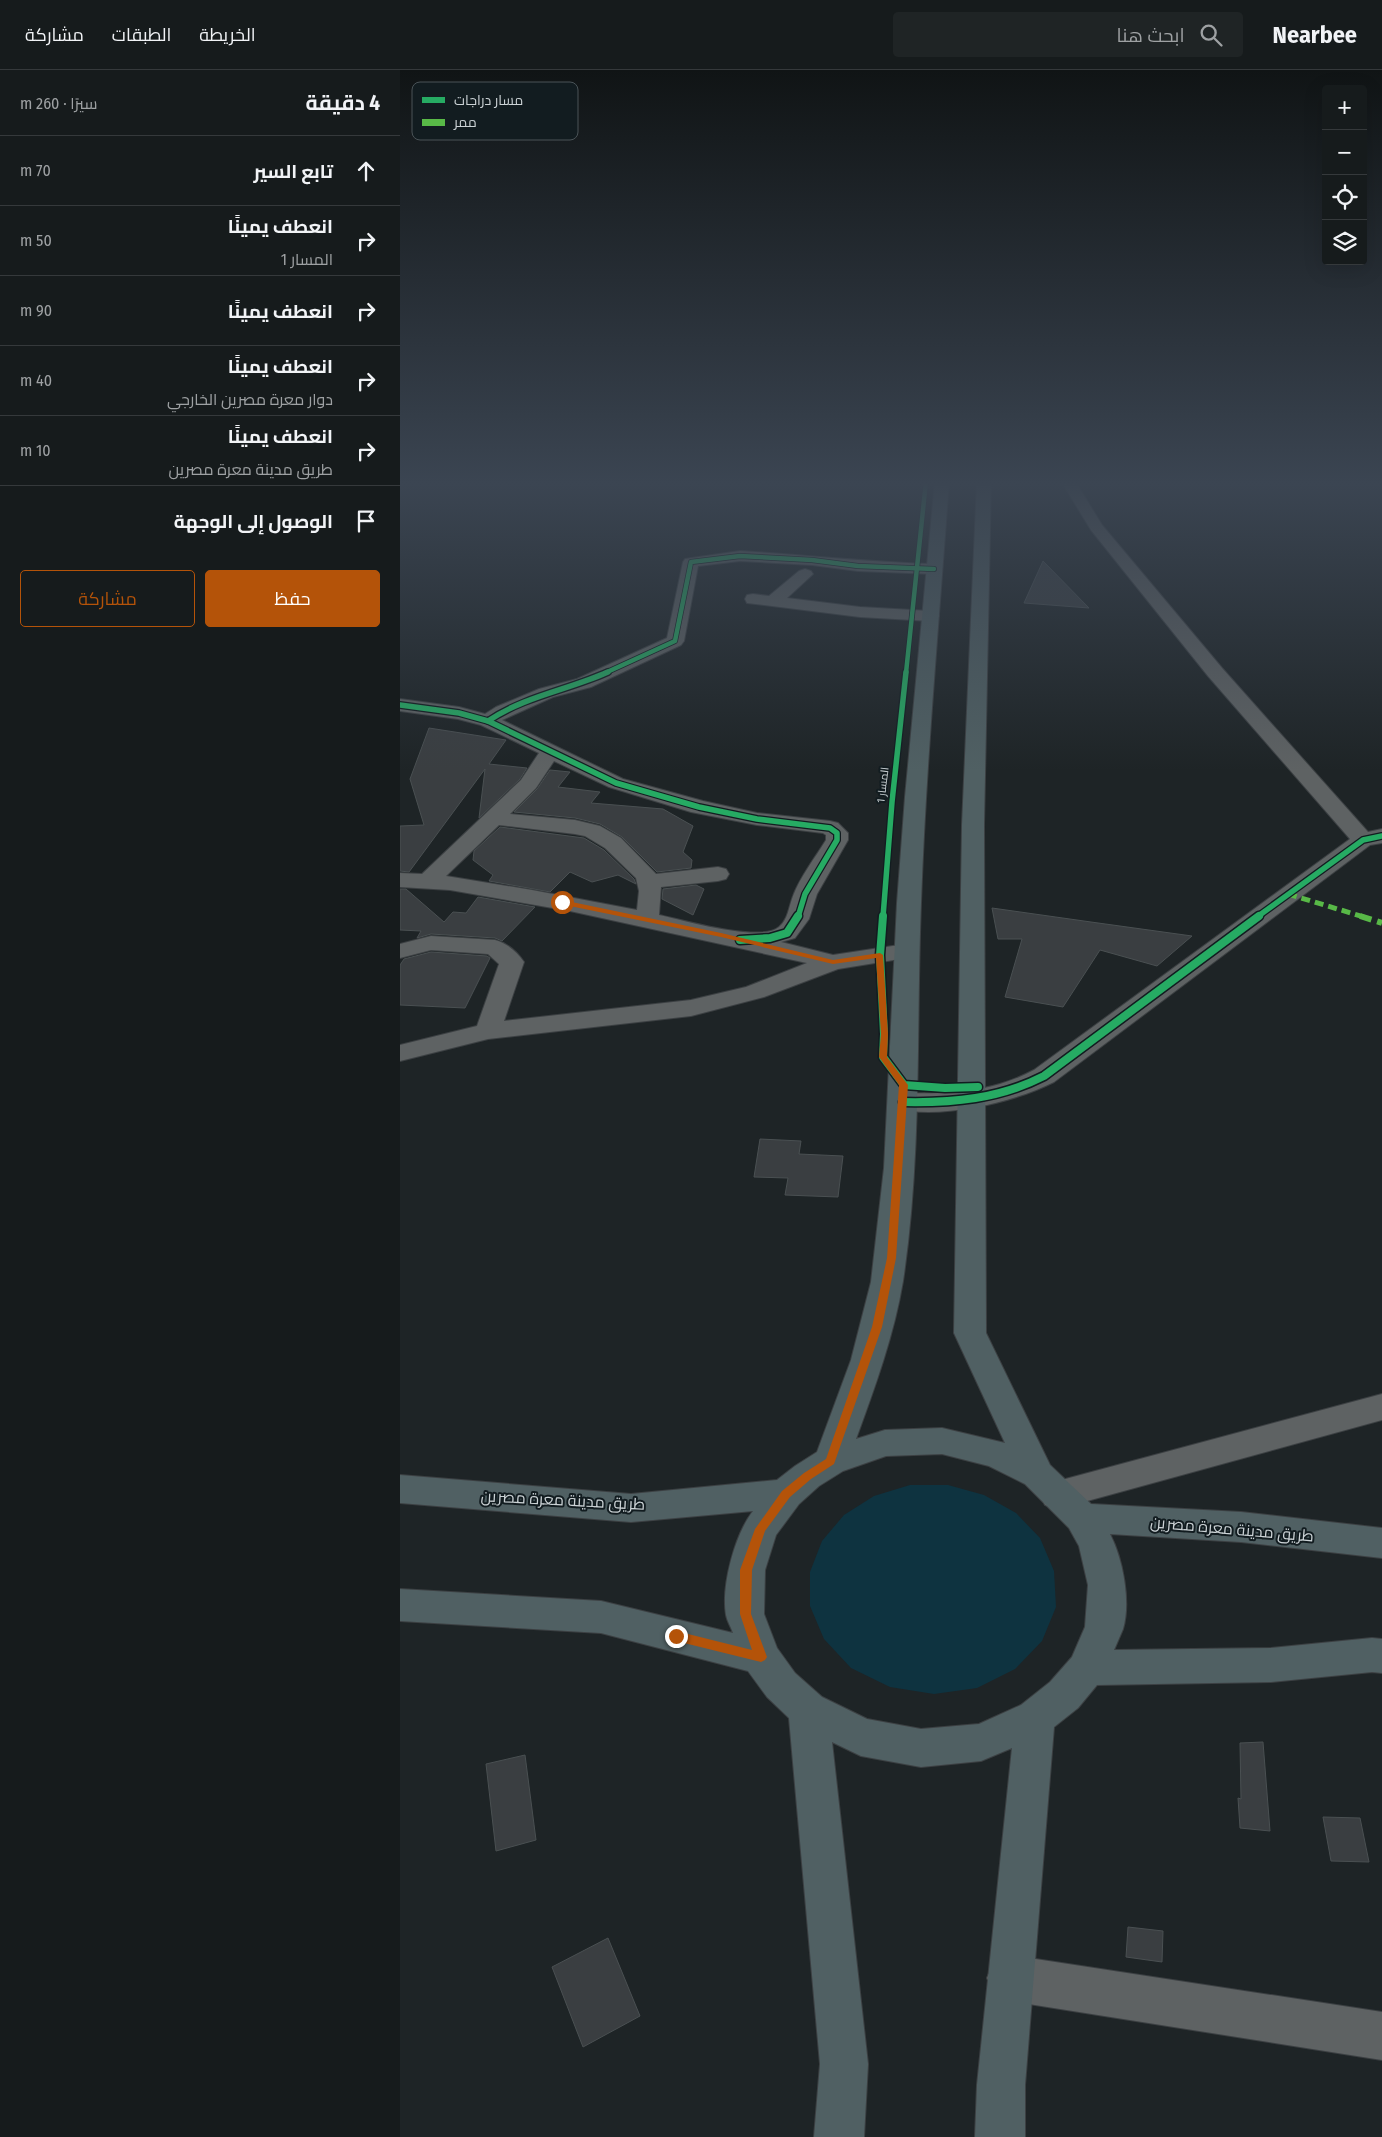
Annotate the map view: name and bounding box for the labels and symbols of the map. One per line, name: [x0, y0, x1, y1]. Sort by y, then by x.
legend: [412, 82, 578, 140]
text: مسار دراجات: [454, 92, 523, 109]
text: ممر: [453, 114, 477, 131]
street label: المسار 1: [874, 766, 892, 804]
route start: [551, 891, 574, 914]
street label: طريق مدينة معرة مصرين: [480, 1486, 646, 1515]
street label: طريق مدينة معرة مصرين: [1149, 1512, 1315, 1547]
route end: [665, 1625, 688, 1648]

